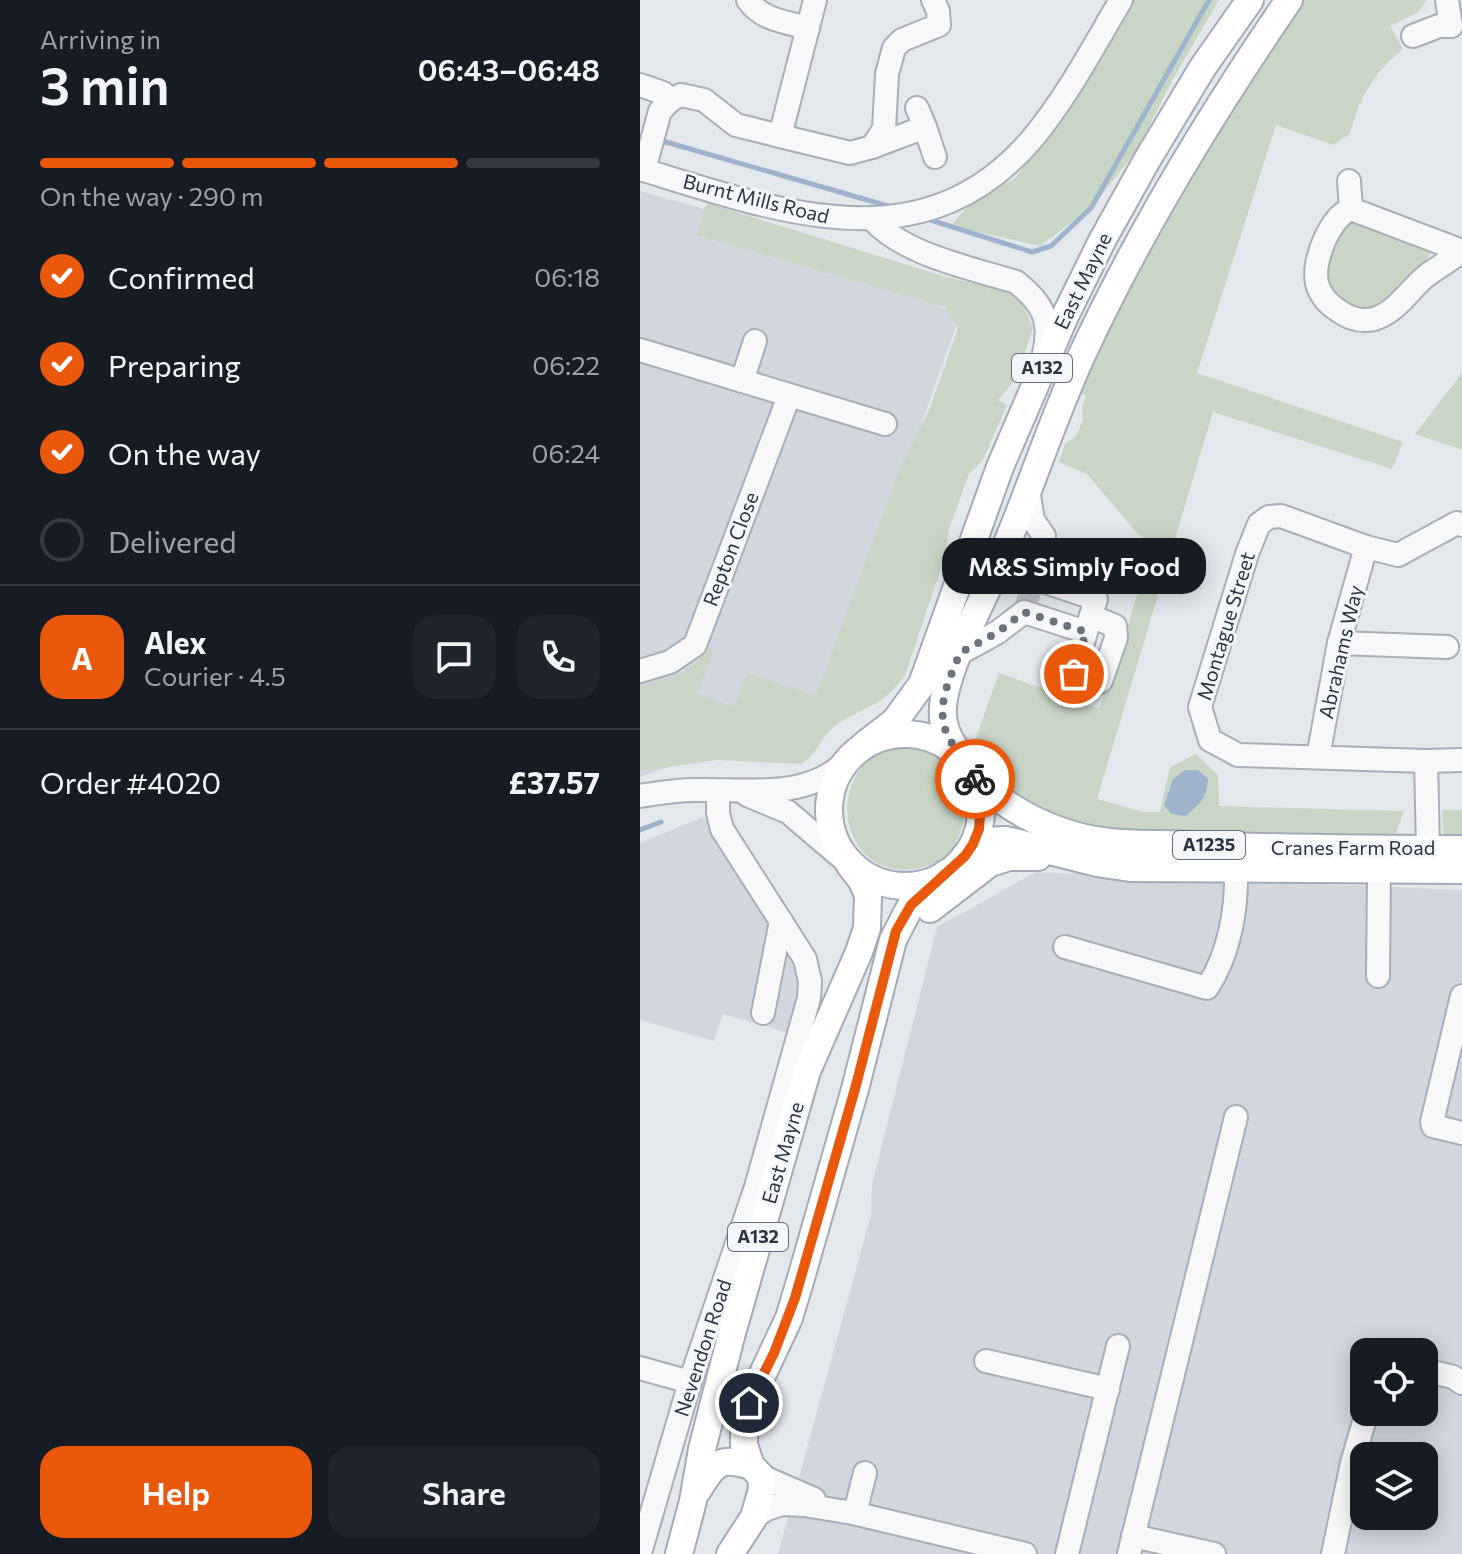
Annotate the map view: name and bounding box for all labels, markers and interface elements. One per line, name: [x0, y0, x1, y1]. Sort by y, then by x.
text: Arriving in: [40, 23, 161, 54]
text: 06:43–06:48: [418, 50, 600, 87]
text: 3 min: [40, 52, 169, 116]
street label: Burnt Mills Road: [681, 168, 832, 228]
text: On the way · 290 m: [40, 180, 264, 211]
street label: East Mayne: [1048, 228, 1116, 333]
icon: check: [40, 254, 84, 298]
text: Confirmed: [108, 258, 255, 295]
text: 06:18: [534, 261, 600, 292]
icon: check: [40, 342, 84, 386]
text: Preparing: [108, 346, 241, 383]
text: 06:22: [532, 349, 600, 380]
road number: A132: [1012, 354, 1072, 382]
icon: check: [40, 430, 84, 474]
text: On the way: [108, 434, 261, 471]
text: 06:24: [532, 437, 600, 468]
street label: Repton Close: [697, 488, 763, 609]
text: Delivered: [108, 522, 237, 559]
callout: M&S Simply Food: [942, 538, 1206, 594]
street label: Montague Street: [1191, 549, 1259, 703]
text: M&S Simply Food: [968, 550, 1180, 581]
street label: Abrahams Way: [1313, 583, 1367, 721]
button: chat: [412, 615, 496, 699]
button: phone: [516, 615, 600, 699]
text: Alex: [144, 623, 207, 660]
text: A: [71, 639, 93, 676]
pin: [1040, 640, 1108, 708]
icon: bag: [1052, 652, 1096, 696]
text: Courier · 4.5: [144, 660, 286, 691]
courier: [935, 739, 1015, 819]
icon: bike: [953, 757, 997, 801]
text: Order #4020: [40, 763, 221, 800]
text: £37.57: [509, 763, 600, 800]
road number: A1235: [1173, 831, 1245, 859]
street label: Cranes Farm Road: [1271, 835, 1435, 859]
street label: East Mayne: [756, 1099, 808, 1206]
road number: A132: [728, 1223, 788, 1251]
street label: Nevendon Road: [669, 1276, 736, 1419]
map controls: [1350, 1338, 1438, 1530]
button: locate: [1350, 1338, 1438, 1426]
pin: [715, 1369, 783, 1437]
icon: home: [727, 1381, 771, 1425]
button: layers: [1350, 1442, 1438, 1530]
button: Help: [40, 1446, 312, 1538]
button: Share: [328, 1446, 600, 1538]

